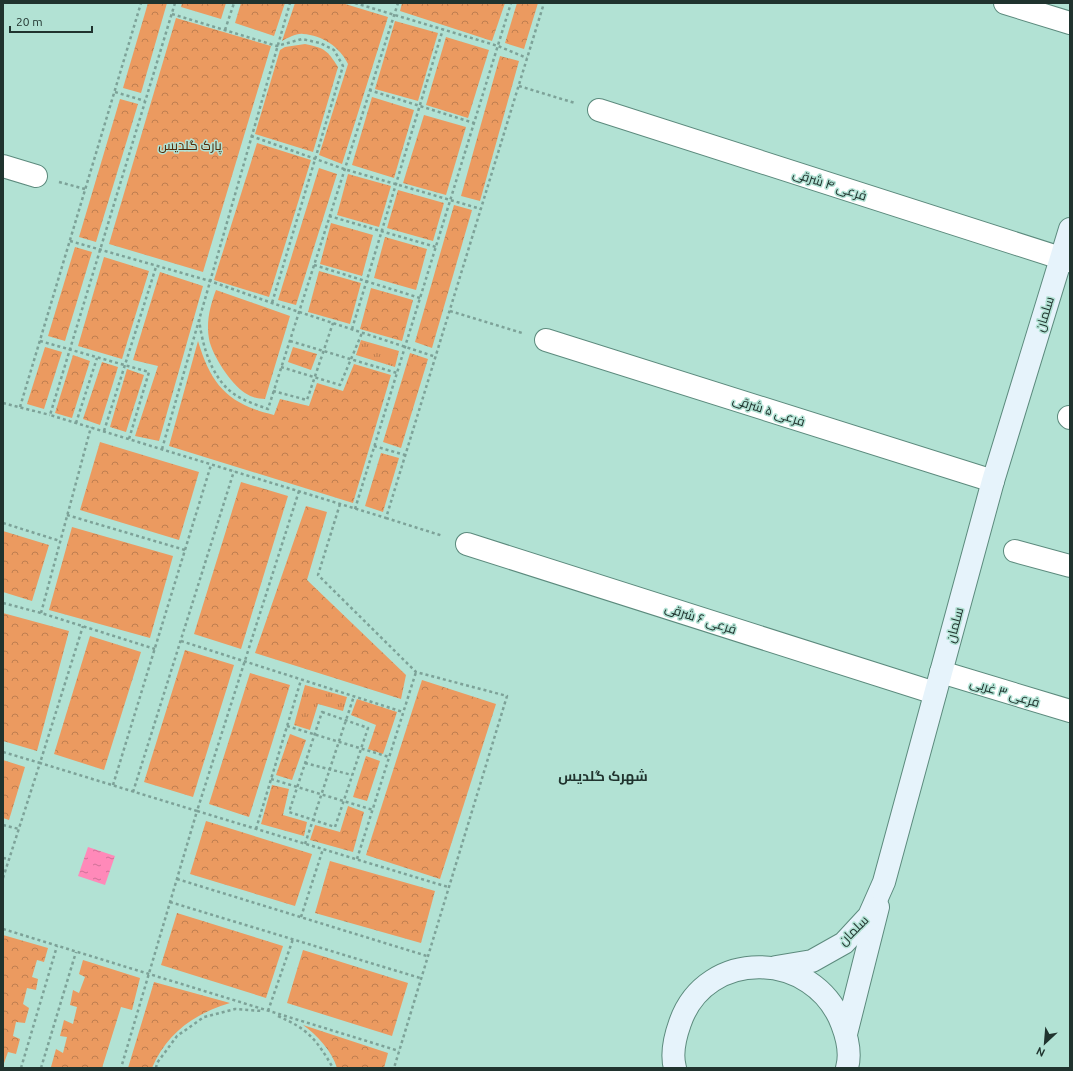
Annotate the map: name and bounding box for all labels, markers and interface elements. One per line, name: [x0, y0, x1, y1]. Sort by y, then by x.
scale bar: [10, 8, 92, 34]
text: 20 m: [16, 15, 43, 28]
park label: پارک گلدیس: [158, 138, 222, 155]
street label: فرعی ۴ شرقی: [791, 165, 869, 203]
street label: سلمان: [1032, 295, 1057, 334]
street label: فرعی ۵ شرقی: [731, 392, 807, 429]
street label: فرعی ۶ شرقی: [663, 600, 739, 637]
street label: سلمان: [943, 606, 966, 644]
street label: فرعی ۳ غربی: [968, 675, 1042, 710]
district label: شهرک گلدیس: [558, 768, 648, 785]
street label: سلمان: [835, 912, 871, 948]
north arrow: [1025, 1023, 1065, 1063]
text: N: [1034, 1045, 1047, 1059]

